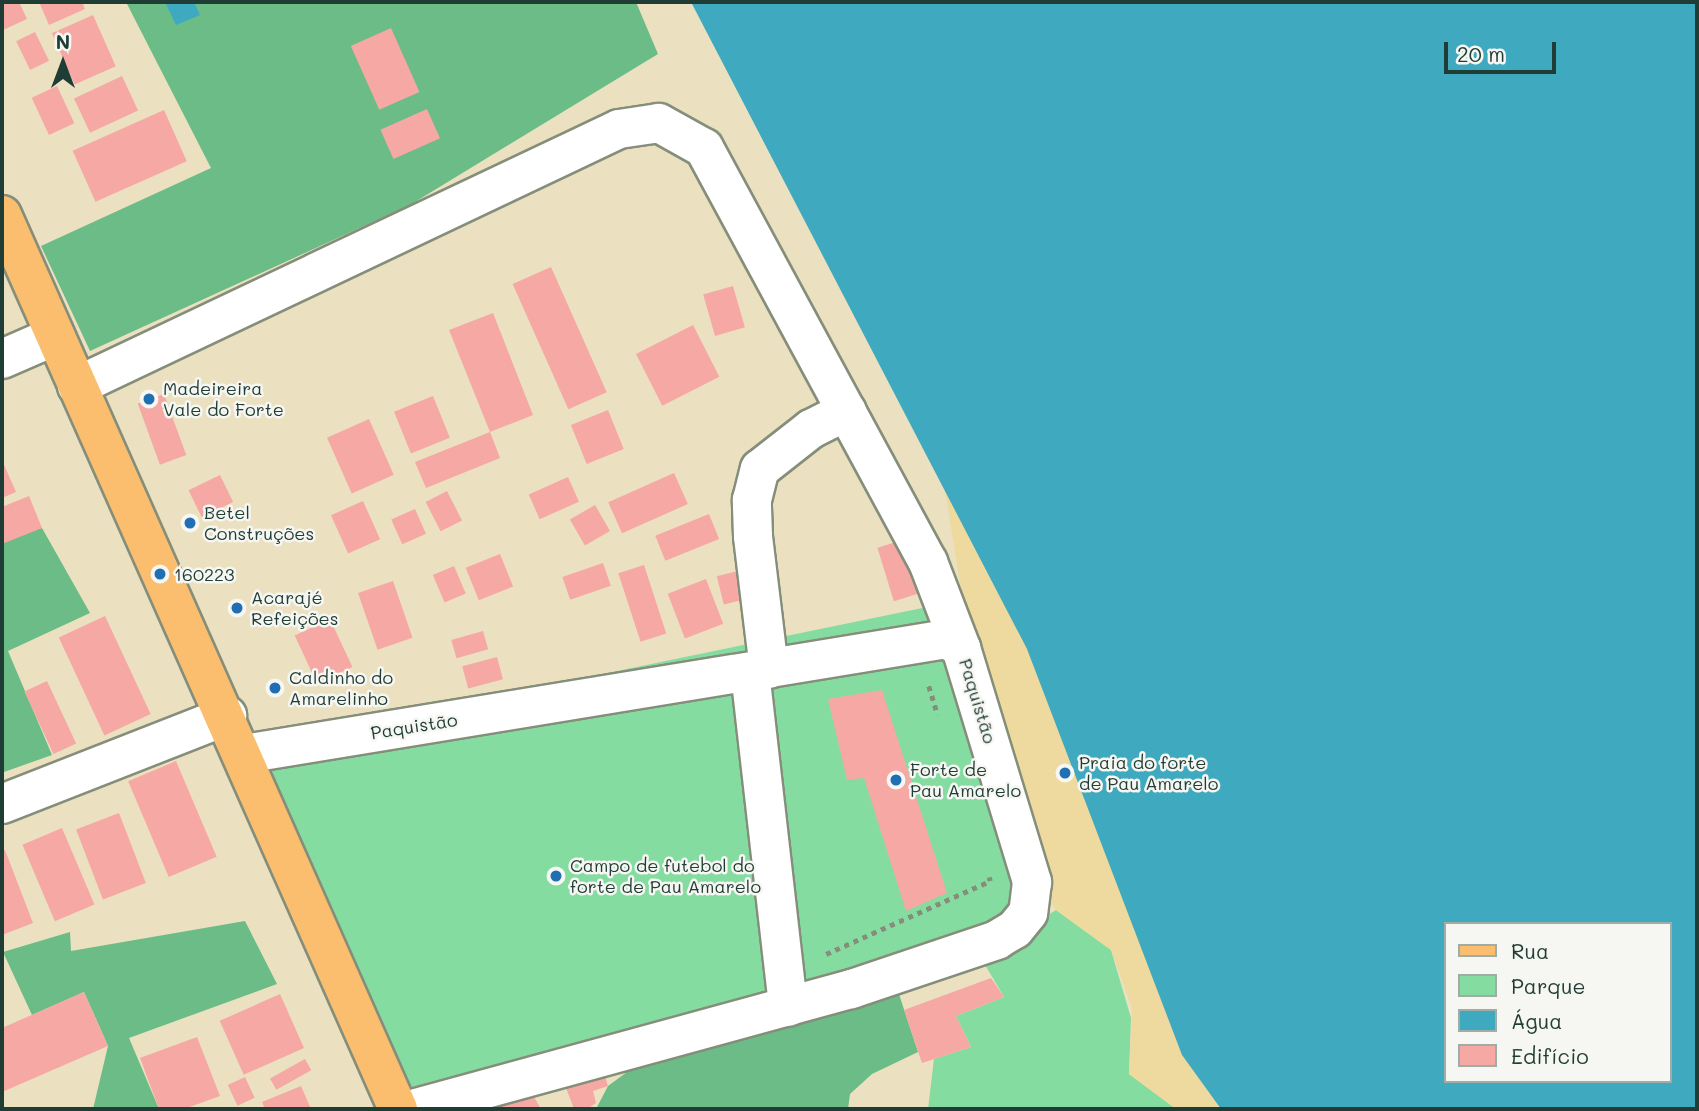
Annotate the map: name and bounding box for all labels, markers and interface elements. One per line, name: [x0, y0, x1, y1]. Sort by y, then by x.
north arrow: [28, 28, 98, 98]
scale bar: [1447, 28, 1559, 72]
text: N: [56, 29, 70, 54]
text: 20 m: [1457, 40, 1505, 67]
place label: Madeireira Vale do Forte: [163, 378, 284, 420]
marker: Madeireira Vale do Forte: [141, 391, 157, 407]
place label: Betel Construções: [204, 502, 314, 544]
marker: Betel Construções: [182, 515, 198, 531]
place label: 160223: [174, 563, 235, 585]
marker: 160223: [152, 566, 168, 582]
place label: Acarajé Refeições: [251, 587, 338, 630]
marker: Acarajé Refeições: [229, 600, 245, 616]
street label: Paquistão: [955, 656, 1001, 746]
place label: Caldinho do Amarelinho: [289, 667, 393, 710]
marker: Caldinho do Amarelinho: [267, 680, 283, 696]
street label: Paquistão: [369, 708, 459, 744]
place label: Praia do forte de Pau Amarelo: [1079, 752, 1219, 794]
place label: Forte de Pau Amarelo: [910, 759, 1021, 802]
marker: Praia do forte de Pau Amarelo: [1057, 765, 1073, 781]
marker: Forte de Pau Amarelo: [888, 772, 904, 788]
place label: Campo de futebol do forte de Pau Amarelo: [570, 855, 761, 898]
marker: Campo de futebol do forte de Pau Amarelo: [548, 868, 564, 884]
legend: [1444, 922, 1671, 1083]
text: Rua: [1511, 937, 1549, 964]
text: Parque: [1511, 972, 1585, 999]
text: Água: [1511, 1007, 1562, 1034]
text: Edifício: [1511, 1042, 1589, 1069]

